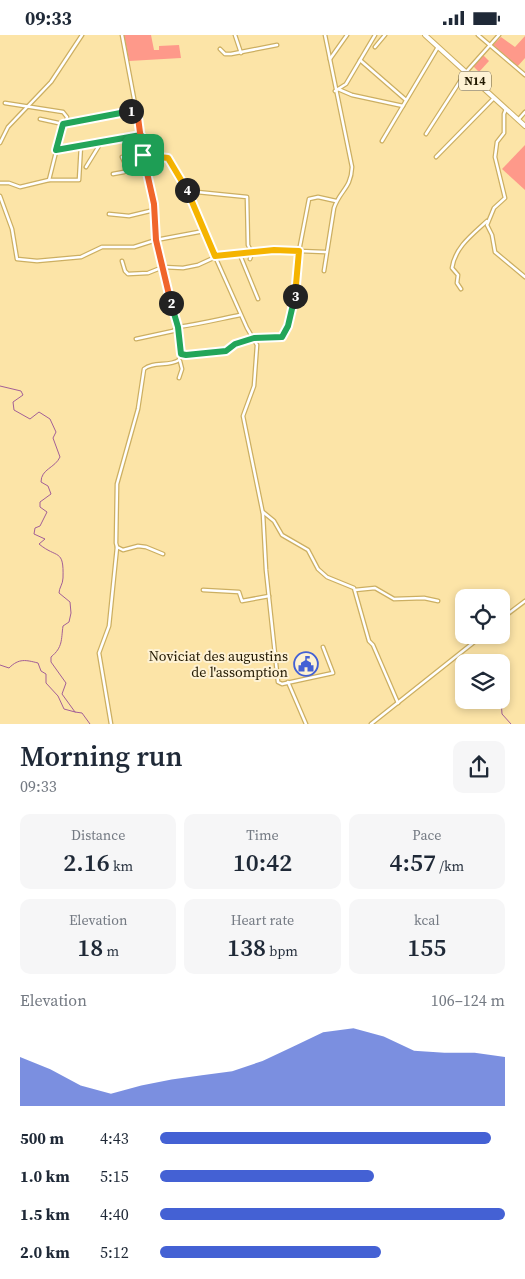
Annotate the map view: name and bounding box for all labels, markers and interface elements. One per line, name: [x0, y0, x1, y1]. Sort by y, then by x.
text: 09:33: [25, 5, 72, 31]
road number: N14: [459, 71, 491, 91]
pin: 1: [118, 99, 144, 123]
text: 1: [128, 101, 135, 121]
pin: [122, 134, 164, 176]
icon: arrive: [129, 141, 157, 169]
pin: 4: [174, 177, 200, 203]
text: 4: [184, 180, 191, 200]
pin: 3: [282, 283, 308, 309]
text: 3: [292, 286, 299, 306]
pin: 2: [158, 291, 184, 315]
text: 2: [168, 293, 175, 313]
map controls: [455, 589, 510, 709]
button: locate: [455, 589, 510, 644]
place label: Noviciat des augustins de l'assomption: [149, 646, 289, 682]
public building icon: Noviciat des augustins de l'assomption: [293, 651, 319, 677]
button: layers: [455, 654, 510, 709]
text: Morning run: [20, 737, 183, 775]
button: share: [453, 741, 505, 793]
text: 09:33: [20, 775, 57, 797]
text: Distance: [71, 825, 125, 845]
text: Time: [246, 825, 279, 845]
text: Pace: [412, 825, 442, 845]
text: 2.16: [63, 845, 110, 879]
text: 10:42: [233, 845, 292, 879]
text: 4:57: [389, 845, 436, 879]
text: km: [110, 856, 133, 876]
text: /km: [436, 856, 464, 876]
text: Elevation: [69, 910, 127, 930]
text: Heart rate: [231, 910, 294, 930]
text: kcal: [414, 910, 440, 930]
text: 18: [77, 930, 103, 964]
text: 138: [227, 930, 266, 964]
text: 155: [407, 930, 446, 964]
text: m: [103, 941, 119, 961]
text: bpm: [266, 941, 298, 961]
text: Elevation: [20, 989, 87, 1011]
text: 106–124 m: [431, 989, 505, 1011]
text: 500 m: [20, 1127, 64, 1149]
text: 4:43: [100, 1127, 129, 1149]
text: 1.0 km: [20, 1165, 70, 1187]
text: 5:15: [100, 1165, 129, 1187]
text: 1.5 km: [20, 1203, 70, 1225]
text: 4:40: [100, 1203, 129, 1225]
text: 2.0 km: [20, 1241, 70, 1263]
text: 5:12: [100, 1241, 129, 1263]

